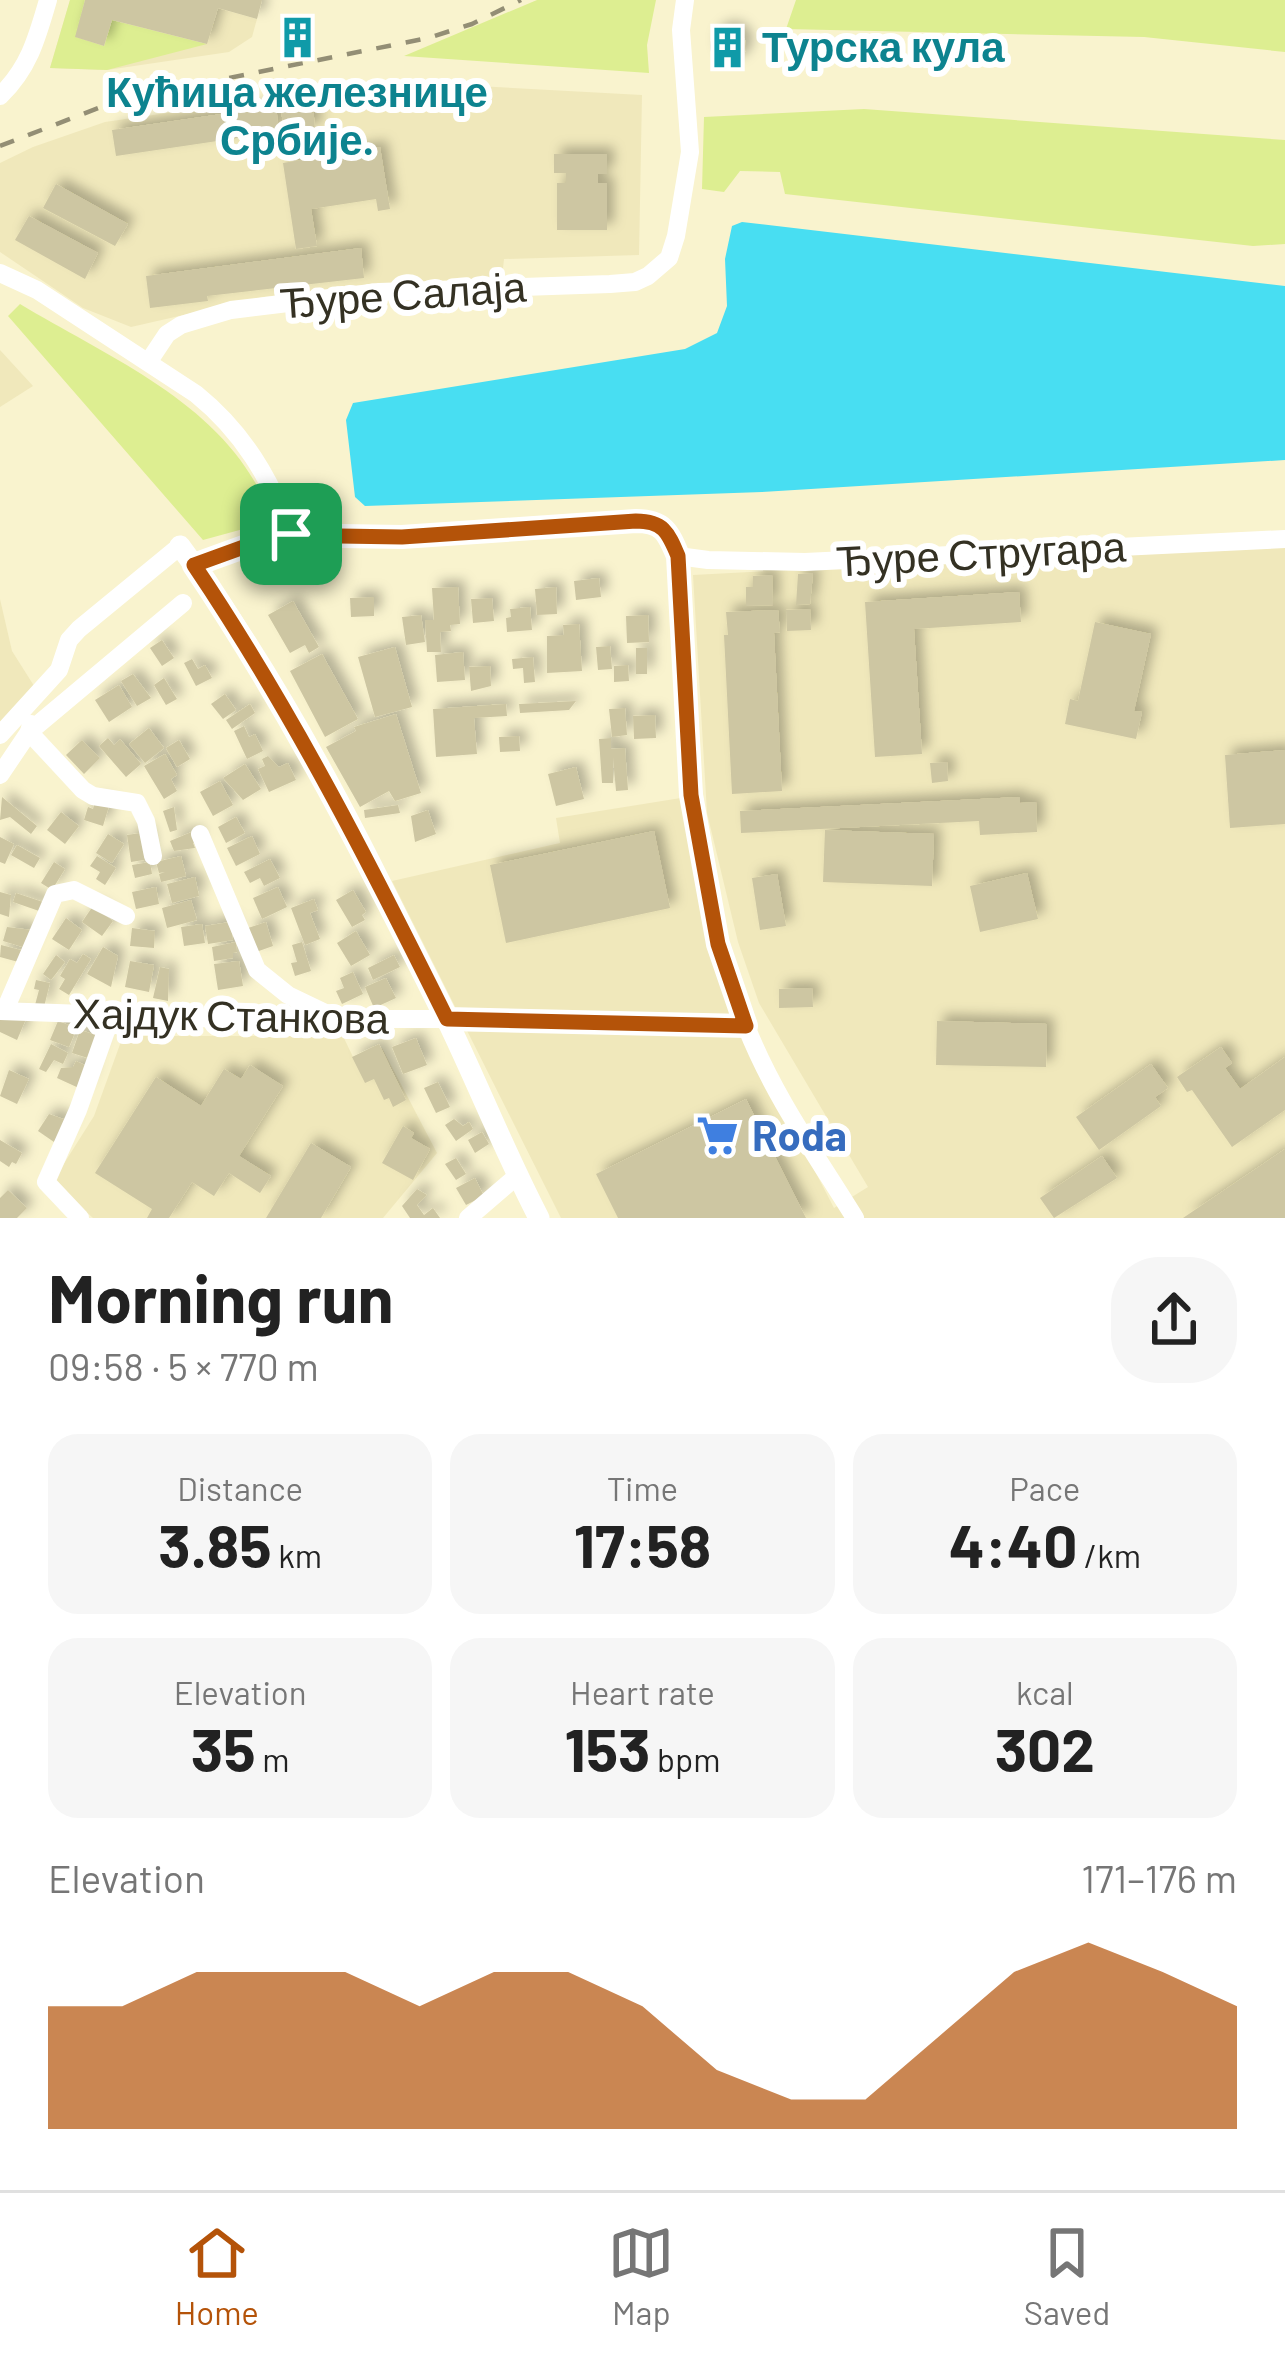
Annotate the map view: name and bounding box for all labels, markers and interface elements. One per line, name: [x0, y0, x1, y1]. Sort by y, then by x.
building icon: Кућица железнице Србије.: [274, 15, 320, 61]
place label: Турска кула: [762, 20, 1005, 71]
building icon: Турска кула: [705, 24, 751, 70]
place label: Кућица железнице Србије.: [106, 65, 488, 164]
street label: Ђуре Салаја: [278, 259, 528, 328]
pin: [240, 483, 342, 585]
icon: arrive: [258, 501, 324, 567]
street label: Ђуре Стругара: [835, 519, 1128, 586]
street label: Хајдук Станкова: [73, 986, 390, 1043]
place label: Roda: [752, 1109, 847, 1159]
supermarket icon: Roda: [695, 1113, 741, 1159]
text: Morning run: [48, 1257, 394, 1336]
button: share: [1111, 1257, 1237, 1383]
text: 09:58 · 5 × 770 m: [48, 1342, 319, 1389]
text: Distance: [177, 1468, 303, 1508]
text: Time: [607, 1468, 678, 1508]
text: Pace: [1009, 1468, 1080, 1508]
text: 3.85: [158, 1508, 272, 1580]
text: 17:58: [574, 1508, 711, 1580]
text: 4:40: [949, 1508, 1077, 1580]
text: km: [272, 1535, 322, 1575]
text: /km: [1077, 1535, 1141, 1575]
text: Elevation: [174, 1672, 307, 1712]
text: Heart rate: [570, 1672, 715, 1712]
text: kcal: [1016, 1672, 1074, 1712]
text: 35: [191, 1712, 256, 1784]
text: 153: [564, 1712, 650, 1784]
text: 302: [995, 1712, 1095, 1784]
text: m: [256, 1739, 289, 1779]
text: bpm: [650, 1739, 721, 1779]
text: Elevation: [48, 1854, 205, 1901]
text: 171–176 m: [1081, 1854, 1237, 1901]
tab: Home: [175, 2220, 259, 2332]
tab: Map: [608, 2220, 674, 2332]
tab: Saved: [1024, 2220, 1110, 2332]

